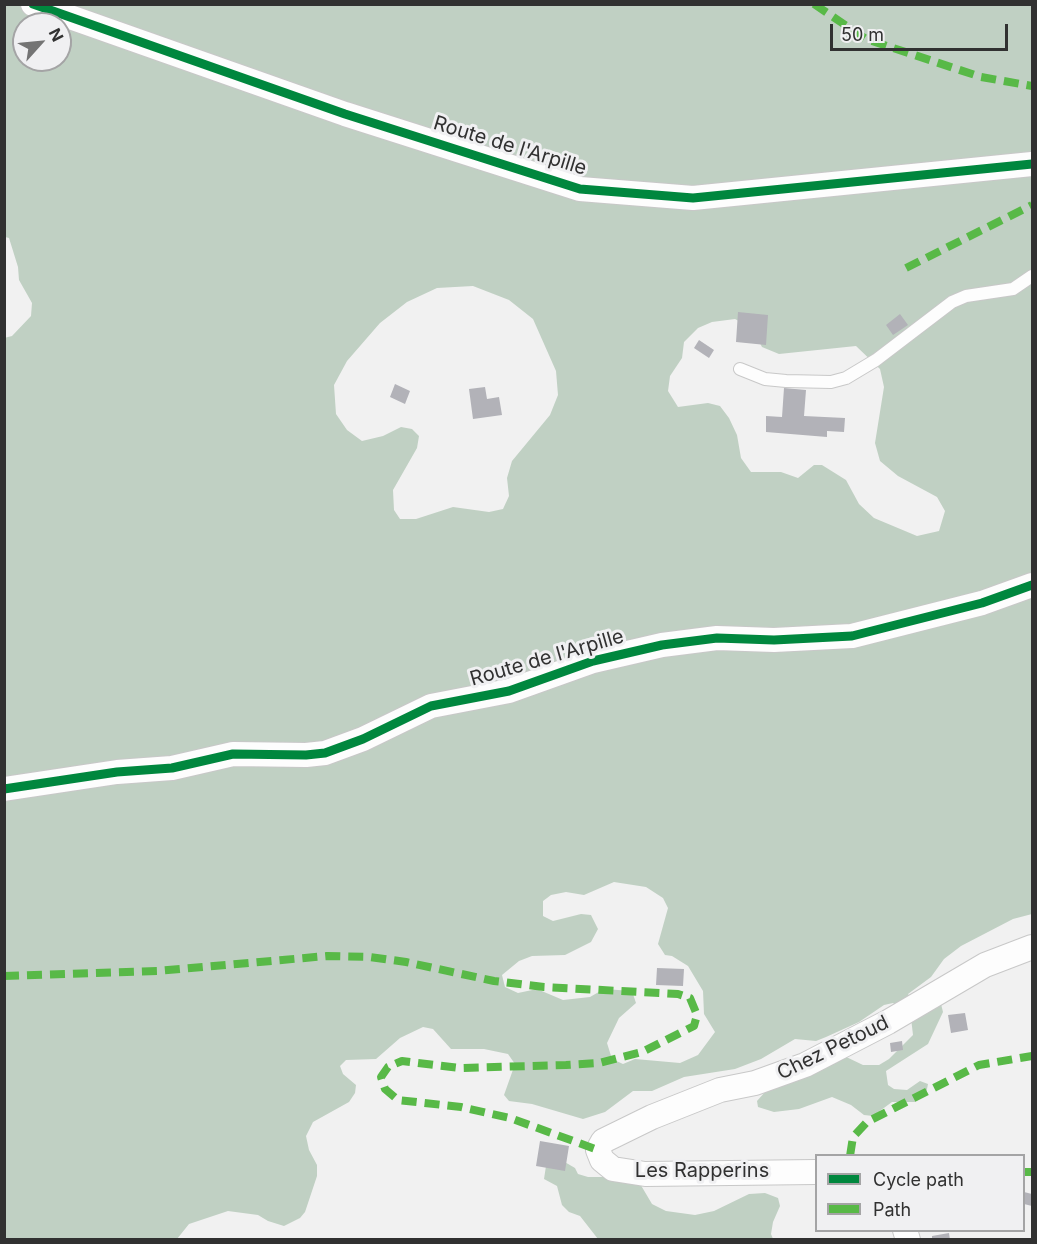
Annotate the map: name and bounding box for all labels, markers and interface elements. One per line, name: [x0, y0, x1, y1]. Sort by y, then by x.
north arrow: [12, 12, 72, 72]
scale bar: [833, 12, 1012, 50]
text: 50 m: [841, 24, 884, 45]
text: N: [45, 25, 68, 45]
street label: Route de l'Arpille: [431, 111, 589, 181]
street label: Route de l'Arpille: [467, 625, 627, 691]
street label: Chez Petoud: [773, 1011, 893, 1085]
legend: [815, 1154, 1025, 1232]
street label: Les Rapperins: [635, 1159, 769, 1183]
text: Cycle path: [873, 1169, 964, 1190]
text: Path: [873, 1199, 911, 1220]

